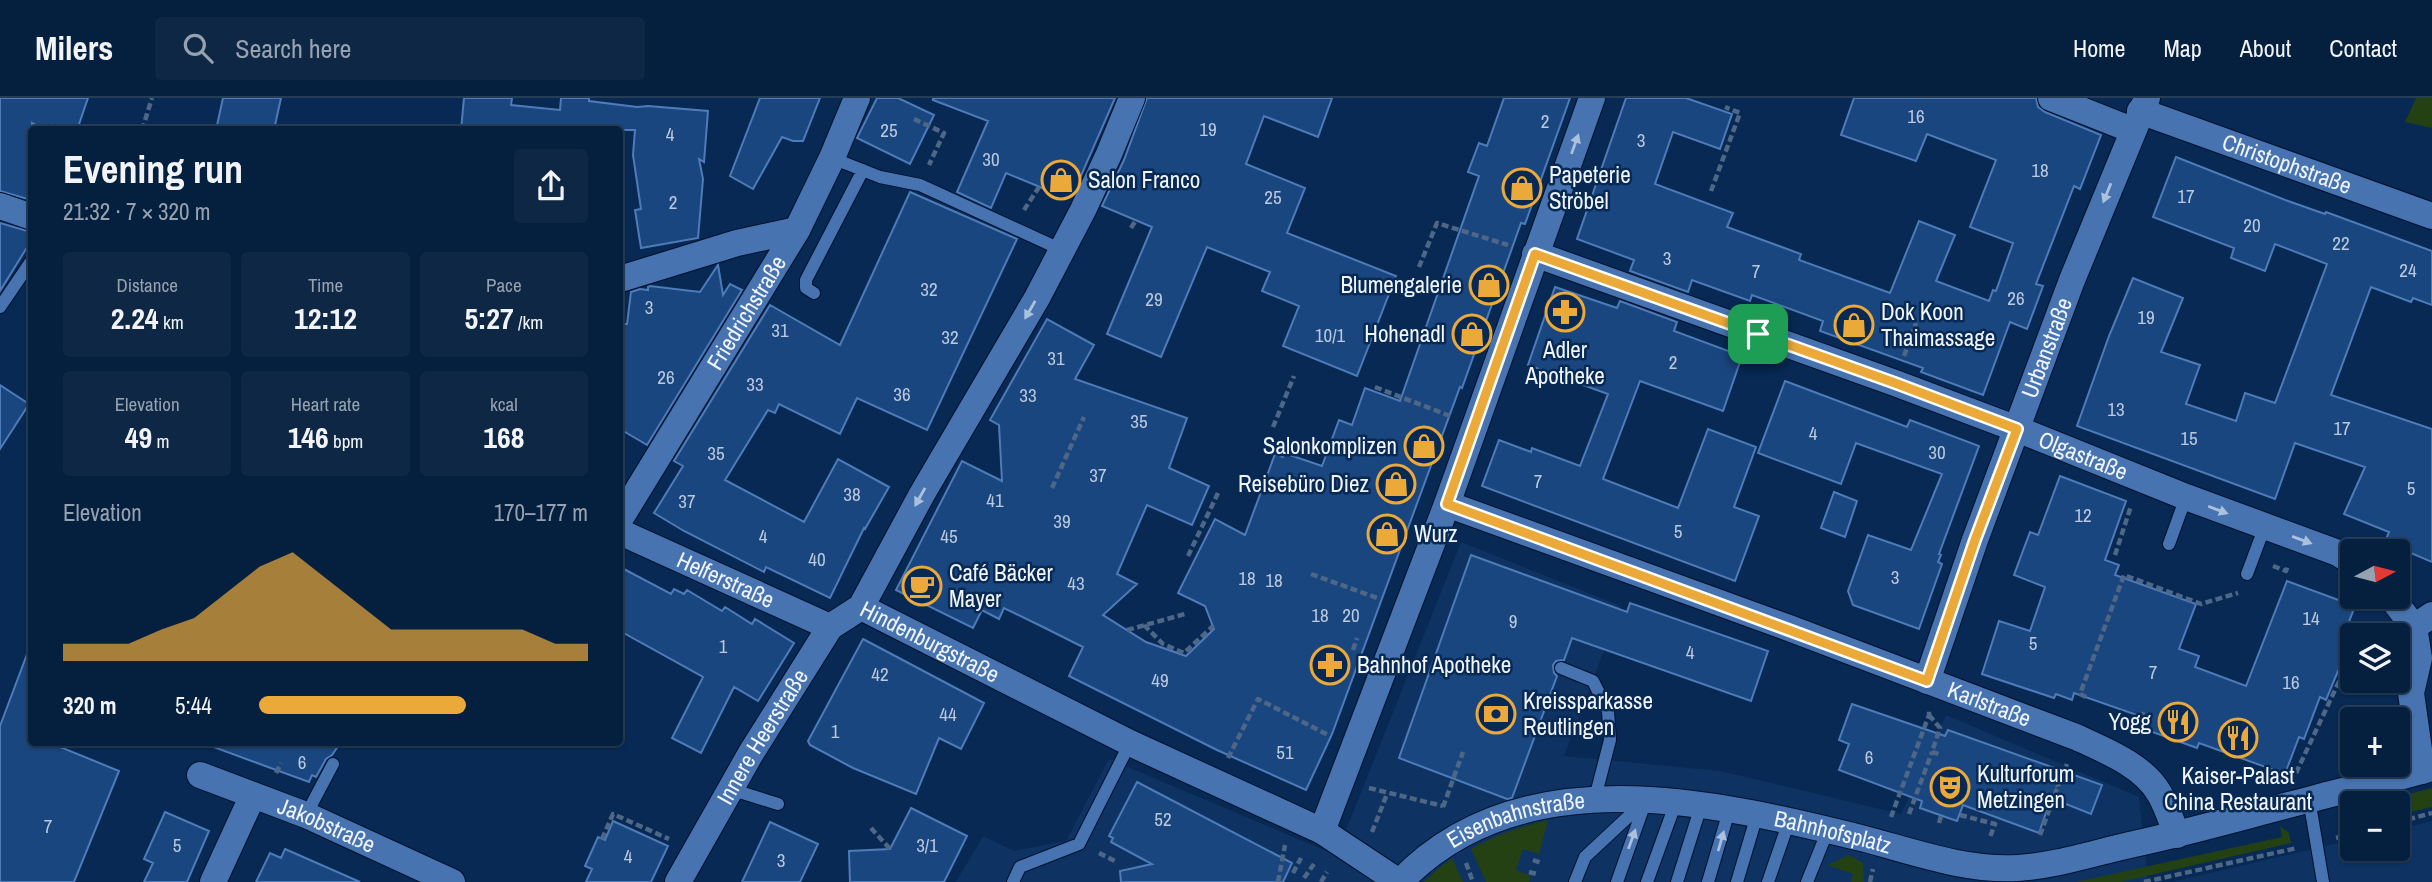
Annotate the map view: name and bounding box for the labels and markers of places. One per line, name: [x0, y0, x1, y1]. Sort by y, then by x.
shop icon: Salon Franco: [1040, 159, 1082, 201]
place label: Papeterie Ströbel: [1549, 159, 1631, 216]
place label: Salon Franco: [1088, 164, 1200, 195]
shop icon: Papeterie Ströbel: [1501, 167, 1543, 209]
shop icon: Blumengalerie: [1468, 264, 1510, 306]
place label: Blumengalerie: [1340, 269, 1462, 300]
pharmacy icon: Adler Apotheke: [1544, 291, 1586, 333]
place label: Dok Koon Thaimassage: [1881, 296, 1995, 353]
pin: [1728, 304, 1788, 364]
shop icon: Dok Koon Thaimassage: [1833, 304, 1875, 346]
shop icon: Hohenadl: [1451, 313, 1493, 355]
place label: Hohenadl: [1364, 318, 1445, 349]
place label: Adler Apotheke: [1524, 334, 1605, 391]
shop icon: Salonkomplizen: [1403, 425, 1445, 467]
place label: Salonkomplizen: [1263, 430, 1397, 461]
shop icon: Reisebüro Diez: [1375, 463, 1417, 505]
place label: Reisebüro Diez: [1238, 468, 1369, 499]
shop icon: Wurz: [1366, 513, 1408, 555]
place label: Wurz: [1414, 518, 1458, 549]
place label: Café Bäcker Mayer: [949, 557, 1053, 614]
cafe icon: Café Bäcker Mayer: [901, 565, 943, 607]
pharmacy icon: Bahnhof Apotheke: [1309, 644, 1351, 686]
place label: Bahnhof Apotheke: [1357, 649, 1511, 680]
place label: Kreissparkasse Reutlingen: [1523, 685, 1653, 742]
bank icon: Kreissparkasse Reutlingen: [1475, 693, 1517, 735]
restaurant icon: Yogg: [2157, 701, 2199, 743]
place label: Yogg: [2108, 706, 2151, 737]
restaurant icon: Kaiser-Palast China Restaurant: [2217, 717, 2259, 759]
place label: Kulturforum Metzingen: [1977, 758, 2074, 815]
place label: Kaiser-Palast China Restaurant: [2164, 760, 2312, 817]
theatre icon: Kulturforum Metzingen: [1929, 766, 1971, 808]

